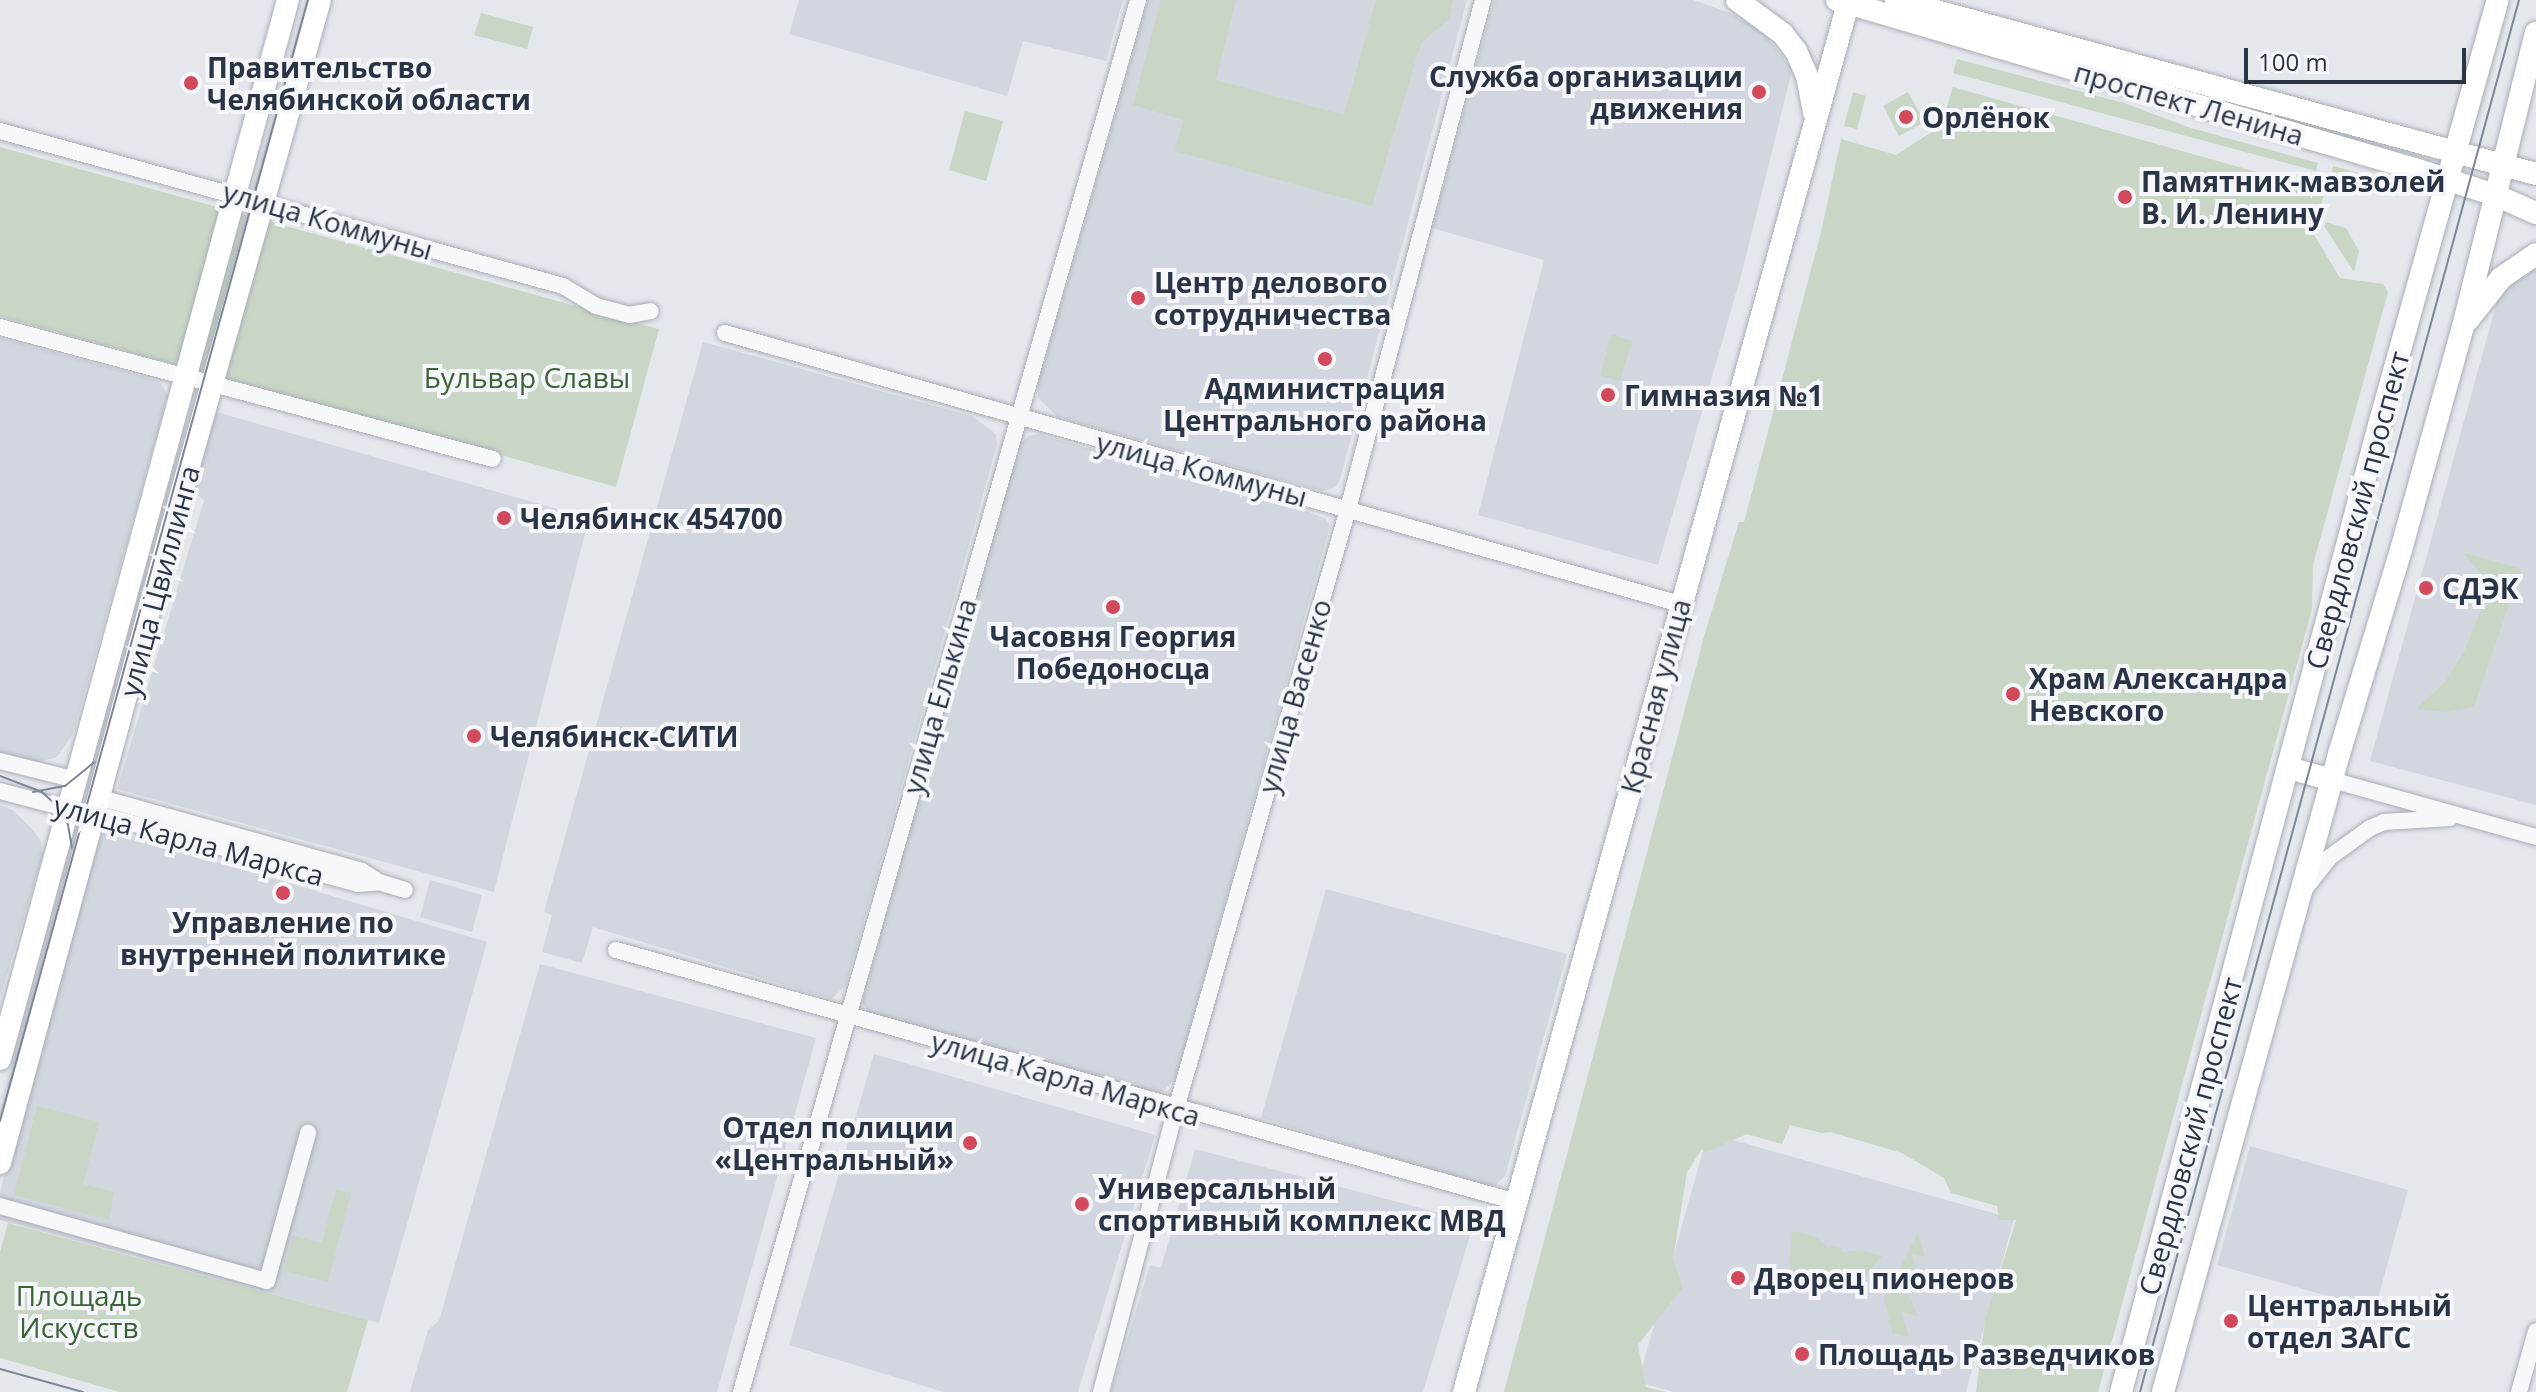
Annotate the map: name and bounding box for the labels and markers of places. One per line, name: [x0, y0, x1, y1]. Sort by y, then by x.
place label: Правительство Челябинской области: [207, 50, 531, 116]
place label: Служба организации движения: [1429, 59, 1743, 125]
marker: Правительство Челябинской области: [182, 74, 200, 92]
marker: Служба организации движения: [1750, 83, 1768, 101]
place label: Орлёнок: [1922, 100, 2050, 134]
marker: Орлёнок: [1897, 108, 1915, 126]
place label: Памятник-мавзолей В. И. Ленину: [2141, 164, 2445, 230]
marker: Памятник-мавзолей В. И. Ленину: [2116, 188, 2134, 206]
place label: Центр делового сотрудничества: [1154, 265, 1391, 331]
marker: Центр делового сотрудничества: [1129, 289, 1147, 307]
marker: Администрация Центрального района: [1316, 350, 1334, 368]
place label: Администрация Центрального района: [1163, 371, 1487, 437]
place label: Гимназия №1: [1624, 378, 1823, 412]
marker: Гимназия №1: [1599, 386, 1617, 404]
place label: Челябинск 454700: [520, 501, 783, 535]
marker: Челябинск 454700: [495, 509, 513, 527]
place label: СДЭК: [2442, 571, 2519, 605]
marker: СДЭК: [2417, 579, 2435, 597]
marker: Часовня Георгия Победоносца: [1104, 598, 1122, 616]
place label: Часовня Георгия Победоносца: [990, 619, 1236, 685]
place label: Храм Александра Невского: [2029, 661, 2288, 727]
marker: Храм Александра Невского: [2004, 685, 2022, 703]
place label: Челябинск-СИТИ: [490, 719, 739, 753]
marker: Челябинск-СИТИ: [465, 727, 483, 745]
marker: Управление по внутренней политике: [274, 884, 292, 902]
place label: Управление по внутренней политике: [120, 905, 446, 971]
place label: Отдел полиции «Центральный»: [715, 1110, 954, 1176]
marker: Отдел полиции «Центральный»: [961, 1134, 979, 1152]
place label: Универсальный спортивный комплекс МВД: [1098, 1171, 1506, 1237]
marker: Универсальный спортивный комплекс МВД: [1073, 1195, 1091, 1213]
place label: Дворец пионеров: [1754, 1261, 2015, 1295]
marker: Дворец пионеров: [1729, 1269, 1747, 1287]
place label: Центральный отдел ЗАГС: [2247, 1288, 2452, 1354]
marker: Центральный отдел ЗАГС: [2222, 1312, 2240, 1330]
place label: Площадь Разведчиков: [1818, 1337, 2155, 1371]
marker: Площадь Разведчиков: [1793, 1345, 1811, 1363]

